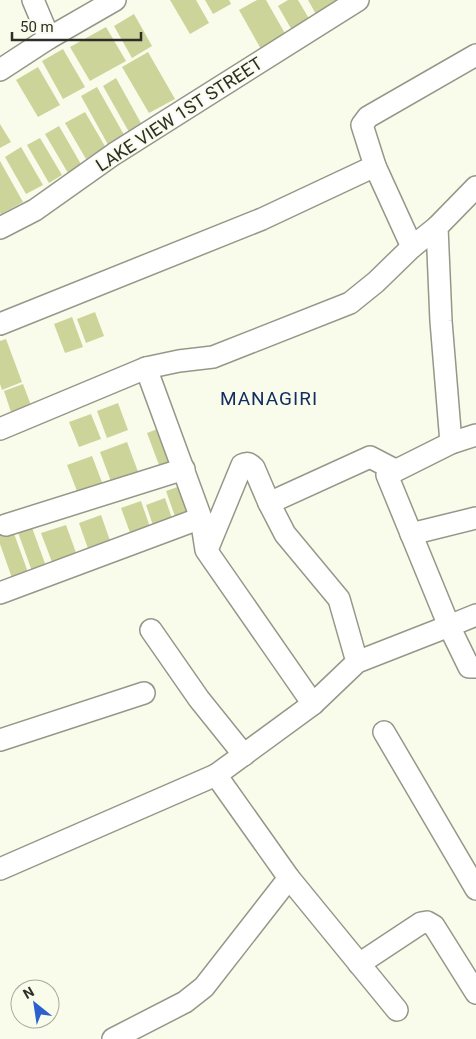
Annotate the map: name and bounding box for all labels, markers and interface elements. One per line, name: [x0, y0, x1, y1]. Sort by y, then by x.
scale bar: [12, 10, 141, 42]
text: 50 m: [20, 18, 54, 36]
street label: LAKE VIEW 1ST STREET: [92, 52, 266, 176]
district label: MANAGIRI: [220, 387, 318, 410]
north arrow: [10, 979, 60, 1029]
text: N: [20, 983, 37, 1002]

